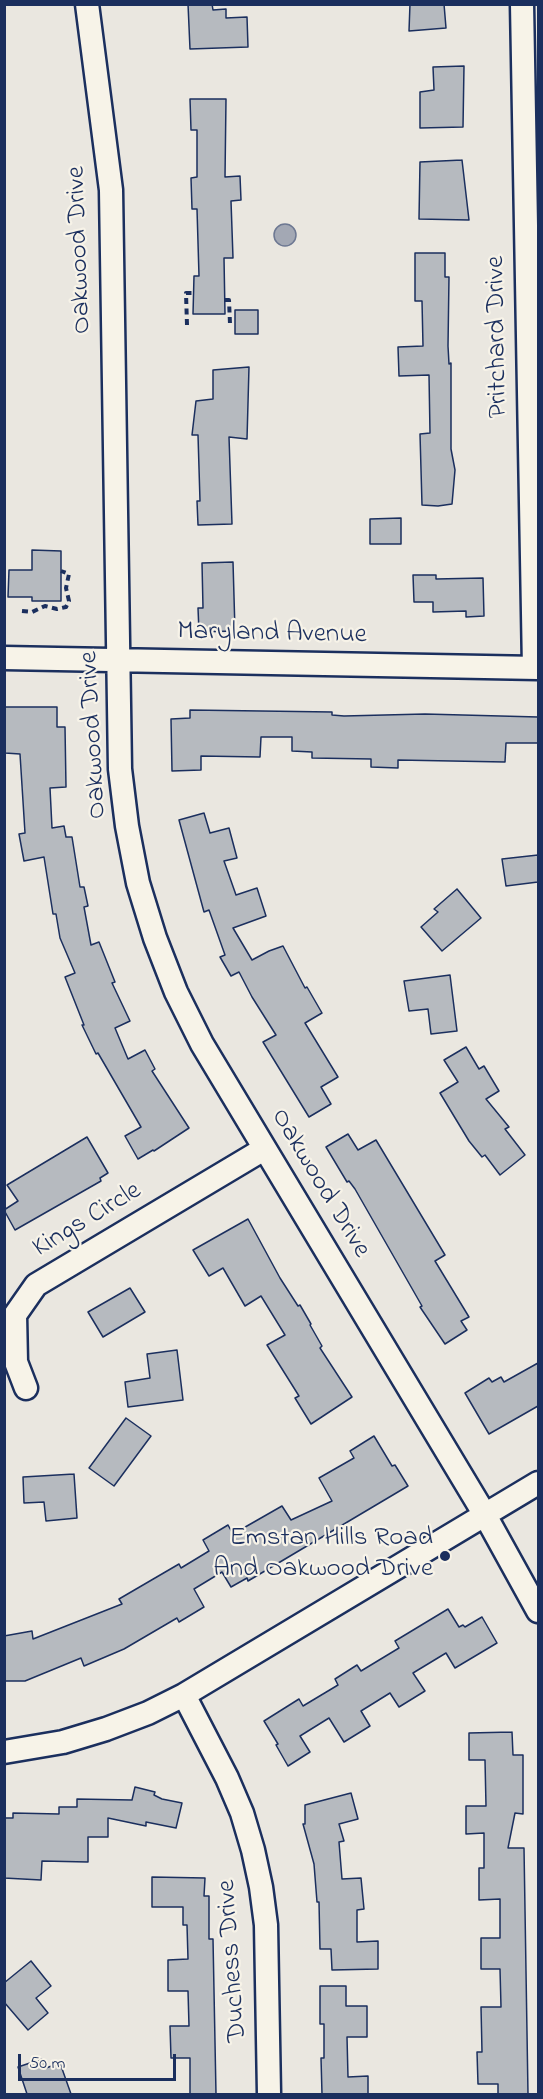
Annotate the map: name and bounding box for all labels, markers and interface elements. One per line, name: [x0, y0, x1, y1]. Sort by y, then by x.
street label: Oakwood Drive: [62, 166, 100, 334]
street label: Pritchard Drive: [481, 256, 517, 418]
street label: Maryland Avenue: [177, 617, 367, 653]
street label: Oakwood Drive: [74, 650, 116, 820]
street label: Oakwood Drive: [262, 1104, 376, 1264]
street label: Kings Circle: [28, 1176, 148, 1266]
place label: Emstan Hills Road And Oakwood Drive: [213, 1524, 433, 1587]
marker: Emstan Hills Road And Oakwood Drive: [438, 1549, 452, 1563]
street label: Duchess Drive: [212, 1879, 256, 2043]
scale bar: [21, 2042, 178, 2080]
text: 50 m: [29, 2051, 66, 2077]

